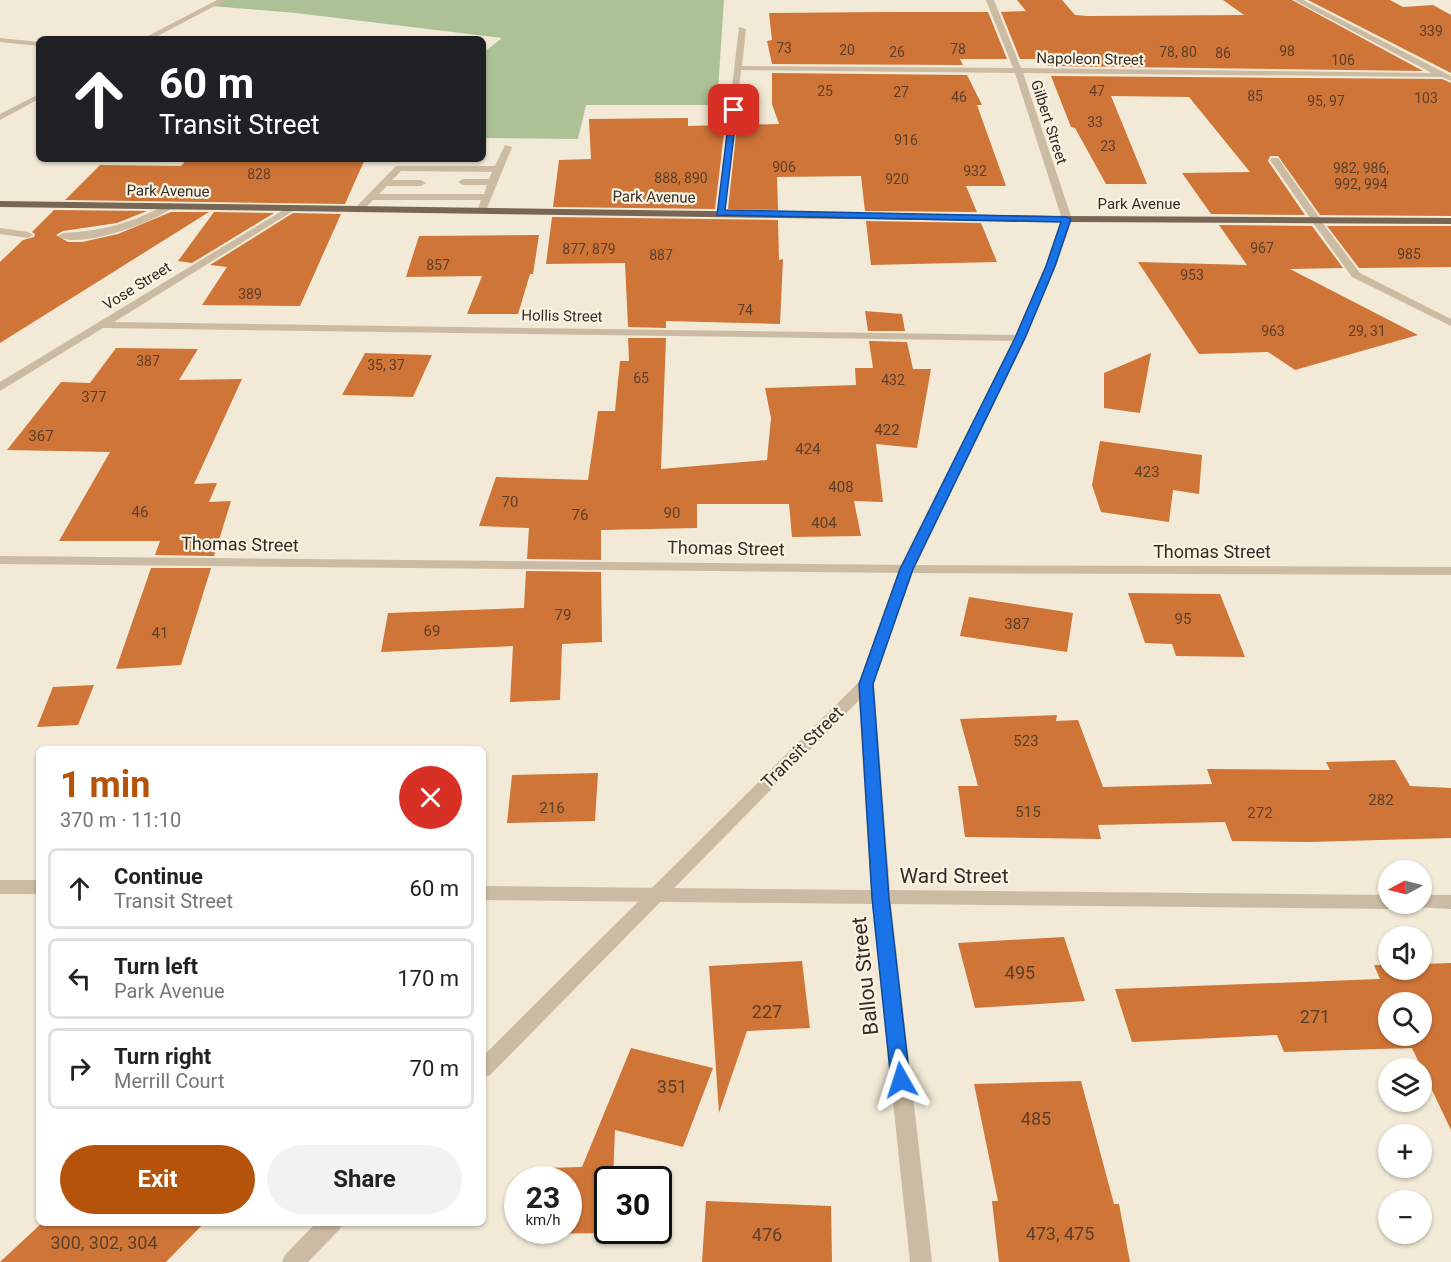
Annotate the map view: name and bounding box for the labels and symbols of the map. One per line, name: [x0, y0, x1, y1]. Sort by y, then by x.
house number: 339: [1419, 23, 1443, 39]
house number: 73: [776, 40, 792, 56]
house number: 78: [950, 41, 966, 57]
house number: 20: [839, 42, 855, 58]
house number: 98: [1279, 43, 1295, 59]
house number: 26: [889, 44, 905, 60]
house number: 78, 80: [1159, 44, 1197, 60]
house number: 86: [1215, 45, 1231, 61]
street label: Napoleon Street: [1036, 49, 1144, 69]
house number: 106: [1331, 52, 1355, 68]
street label: Gilbert Street: [1027, 78, 1071, 166]
house number: 25: [817, 83, 833, 99]
house number: 47: [1089, 83, 1105, 99]
pin: [708, 84, 759, 135]
house number: 27: [893, 84, 909, 100]
house number: 85: [1247, 88, 1263, 104]
house number: 46: [951, 89, 967, 105]
house number: 103: [1414, 90, 1438, 106]
house number: 95, 97: [1307, 93, 1345, 109]
house number: 33: [1087, 114, 1103, 130]
house number: 916: [894, 132, 918, 148]
house number: 23: [1100, 138, 1116, 154]
house number: 906: [772, 159, 796, 175]
house number: 982, 986, 992, 994: [1333, 160, 1389, 192]
house number: 932: [963, 163, 987, 179]
house number: 828: [247, 166, 271, 182]
house number: 888, 890: [654, 170, 708, 186]
house number: 920: [885, 171, 909, 187]
street label: Park Avenue: [126, 181, 210, 201]
street label: Park Avenue: [612, 187, 696, 207]
street label: Park Avenue: [1098, 195, 1181, 213]
house number: 967: [1250, 240, 1274, 256]
house number: 877, 879: [562, 241, 616, 257]
house number: 985: [1397, 246, 1421, 262]
house number: 887: [649, 247, 673, 263]
house number: 857: [426, 257, 450, 273]
street label: Vose Street: [100, 258, 174, 314]
house number: 953: [1180, 267, 1204, 283]
house number: 389: [238, 286, 262, 302]
house number: 74: [737, 302, 753, 318]
street label: Hollis Street: [521, 306, 603, 326]
house number: 963: [1261, 323, 1285, 339]
house number: 29, 31: [1348, 323, 1386, 339]
house number: 387: [136, 353, 160, 369]
house number: 35, 37: [367, 357, 405, 373]
house number: 65: [633, 370, 649, 386]
house number: 432: [881, 372, 905, 388]
house number: 377: [81, 388, 107, 406]
house number: 422: [874, 421, 900, 439]
house number: 367: [28, 427, 54, 445]
house number: 424: [795, 440, 821, 458]
house number: 423: [1134, 463, 1160, 481]
house number: 408: [828, 478, 854, 496]
house number: 70: [502, 493, 518, 511]
house number: 46: [132, 503, 148, 521]
house number: 90: [664, 504, 680, 522]
house number: 76: [572, 506, 588, 524]
house number: 404: [811, 514, 837, 532]
street label: Thomas Street: [181, 532, 299, 556]
street label: Thomas Street: [667, 536, 785, 560]
street label: Thomas Street: [1153, 541, 1271, 562]
house number: 79: [555, 606, 571, 624]
house number: 95: [1175, 610, 1191, 628]
house number: 387: [1004, 615, 1030, 633]
house number: 69: [424, 622, 440, 640]
house number: 41: [152, 624, 168, 642]
street label: Transit Street: [757, 702, 847, 792]
house number: 523: [1013, 732, 1039, 750]
house number: 282: [1368, 791, 1394, 809]
house number: 216: [539, 799, 565, 817]
house number: 515: [1015, 803, 1041, 821]
house number: 272: [1247, 804, 1273, 822]
north arrow: [1378, 860, 1432, 914]
street label: Ward Street: [899, 864, 1009, 888]
street label: Ballou Street: [847, 916, 883, 1036]
house number: 495: [1005, 962, 1035, 983]
house number: 227: [752, 1001, 782, 1022]
house number: 271: [1300, 1006, 1330, 1027]
position arrow: [869, 1048, 933, 1112]
house number: 351: [657, 1076, 687, 1097]
house number: 485: [1021, 1108, 1051, 1129]
speed limit sign: 30: [594, 1166, 672, 1244]
house number: 473, 475: [1026, 1223, 1094, 1244]
house number: 476: [752, 1224, 782, 1245]
house number: 300, 302, 304: [50, 1232, 158, 1253]

